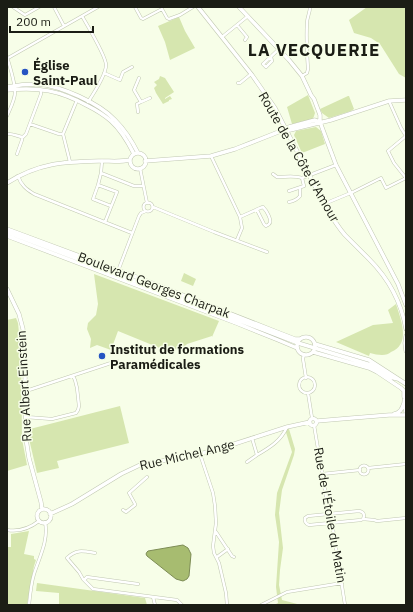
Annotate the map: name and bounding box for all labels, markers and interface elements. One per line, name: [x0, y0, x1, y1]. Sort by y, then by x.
scale bar: [10, 8, 93, 34]
text: 200 m: [16, 14, 51, 29]
district label: LA VECQUERIE: [248, 39, 380, 61]
place label: Église Saint-Paul: [33, 57, 98, 89]
marker: Église Saint-Paul: [20, 67, 30, 77]
street label: Route de la Côte d'Amour: [255, 89, 343, 226]
street label: Boulevard Georges Charpak: [75, 248, 233, 322]
street label: Rue Albert Einstein: [13, 330, 35, 442]
place label: Institut de formations Paramédicales: [110, 341, 245, 373]
marker: Institut de formations Paramédicales: [97, 351, 107, 361]
street label: Rue Michel Ange: [138, 436, 236, 474]
street label: Rue de l'Étoile du Matin: [310, 446, 350, 584]

